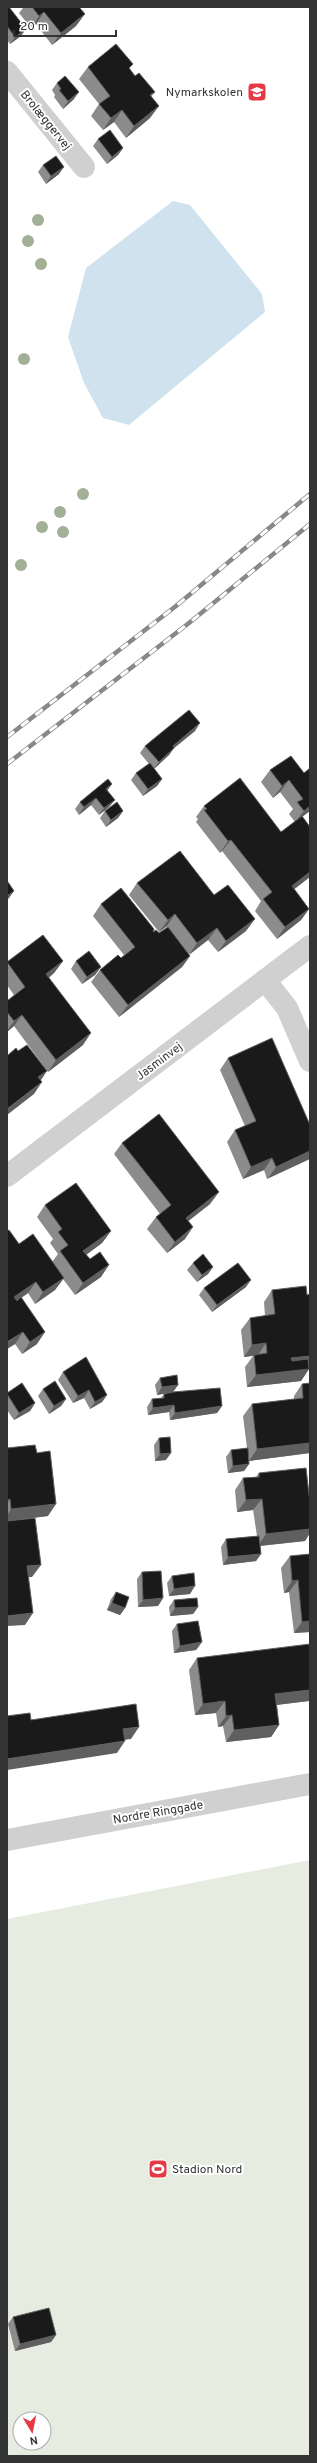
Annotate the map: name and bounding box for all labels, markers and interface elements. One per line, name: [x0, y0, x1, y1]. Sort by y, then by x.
scale bar: [14, 12, 116, 38]
text: 20 m: [20, 19, 48, 35]
school or university icon: Nymarkskolen: [246, 81, 268, 103]
place label: Nymarkskolen: [166, 85, 243, 101]
street label: Brolæggervej: [16, 87, 74, 154]
street label: Jasminvej: [133, 1039, 186, 1084]
street label: Nordre Ringgade: [112, 1797, 204, 1829]
sports icon: Stadion Nord: [147, 2158, 169, 2180]
place label: Stadion Nord: [172, 2162, 242, 2178]
north arrow: [12, 2411, 52, 2451]
text: N: [28, 2432, 39, 2447]

